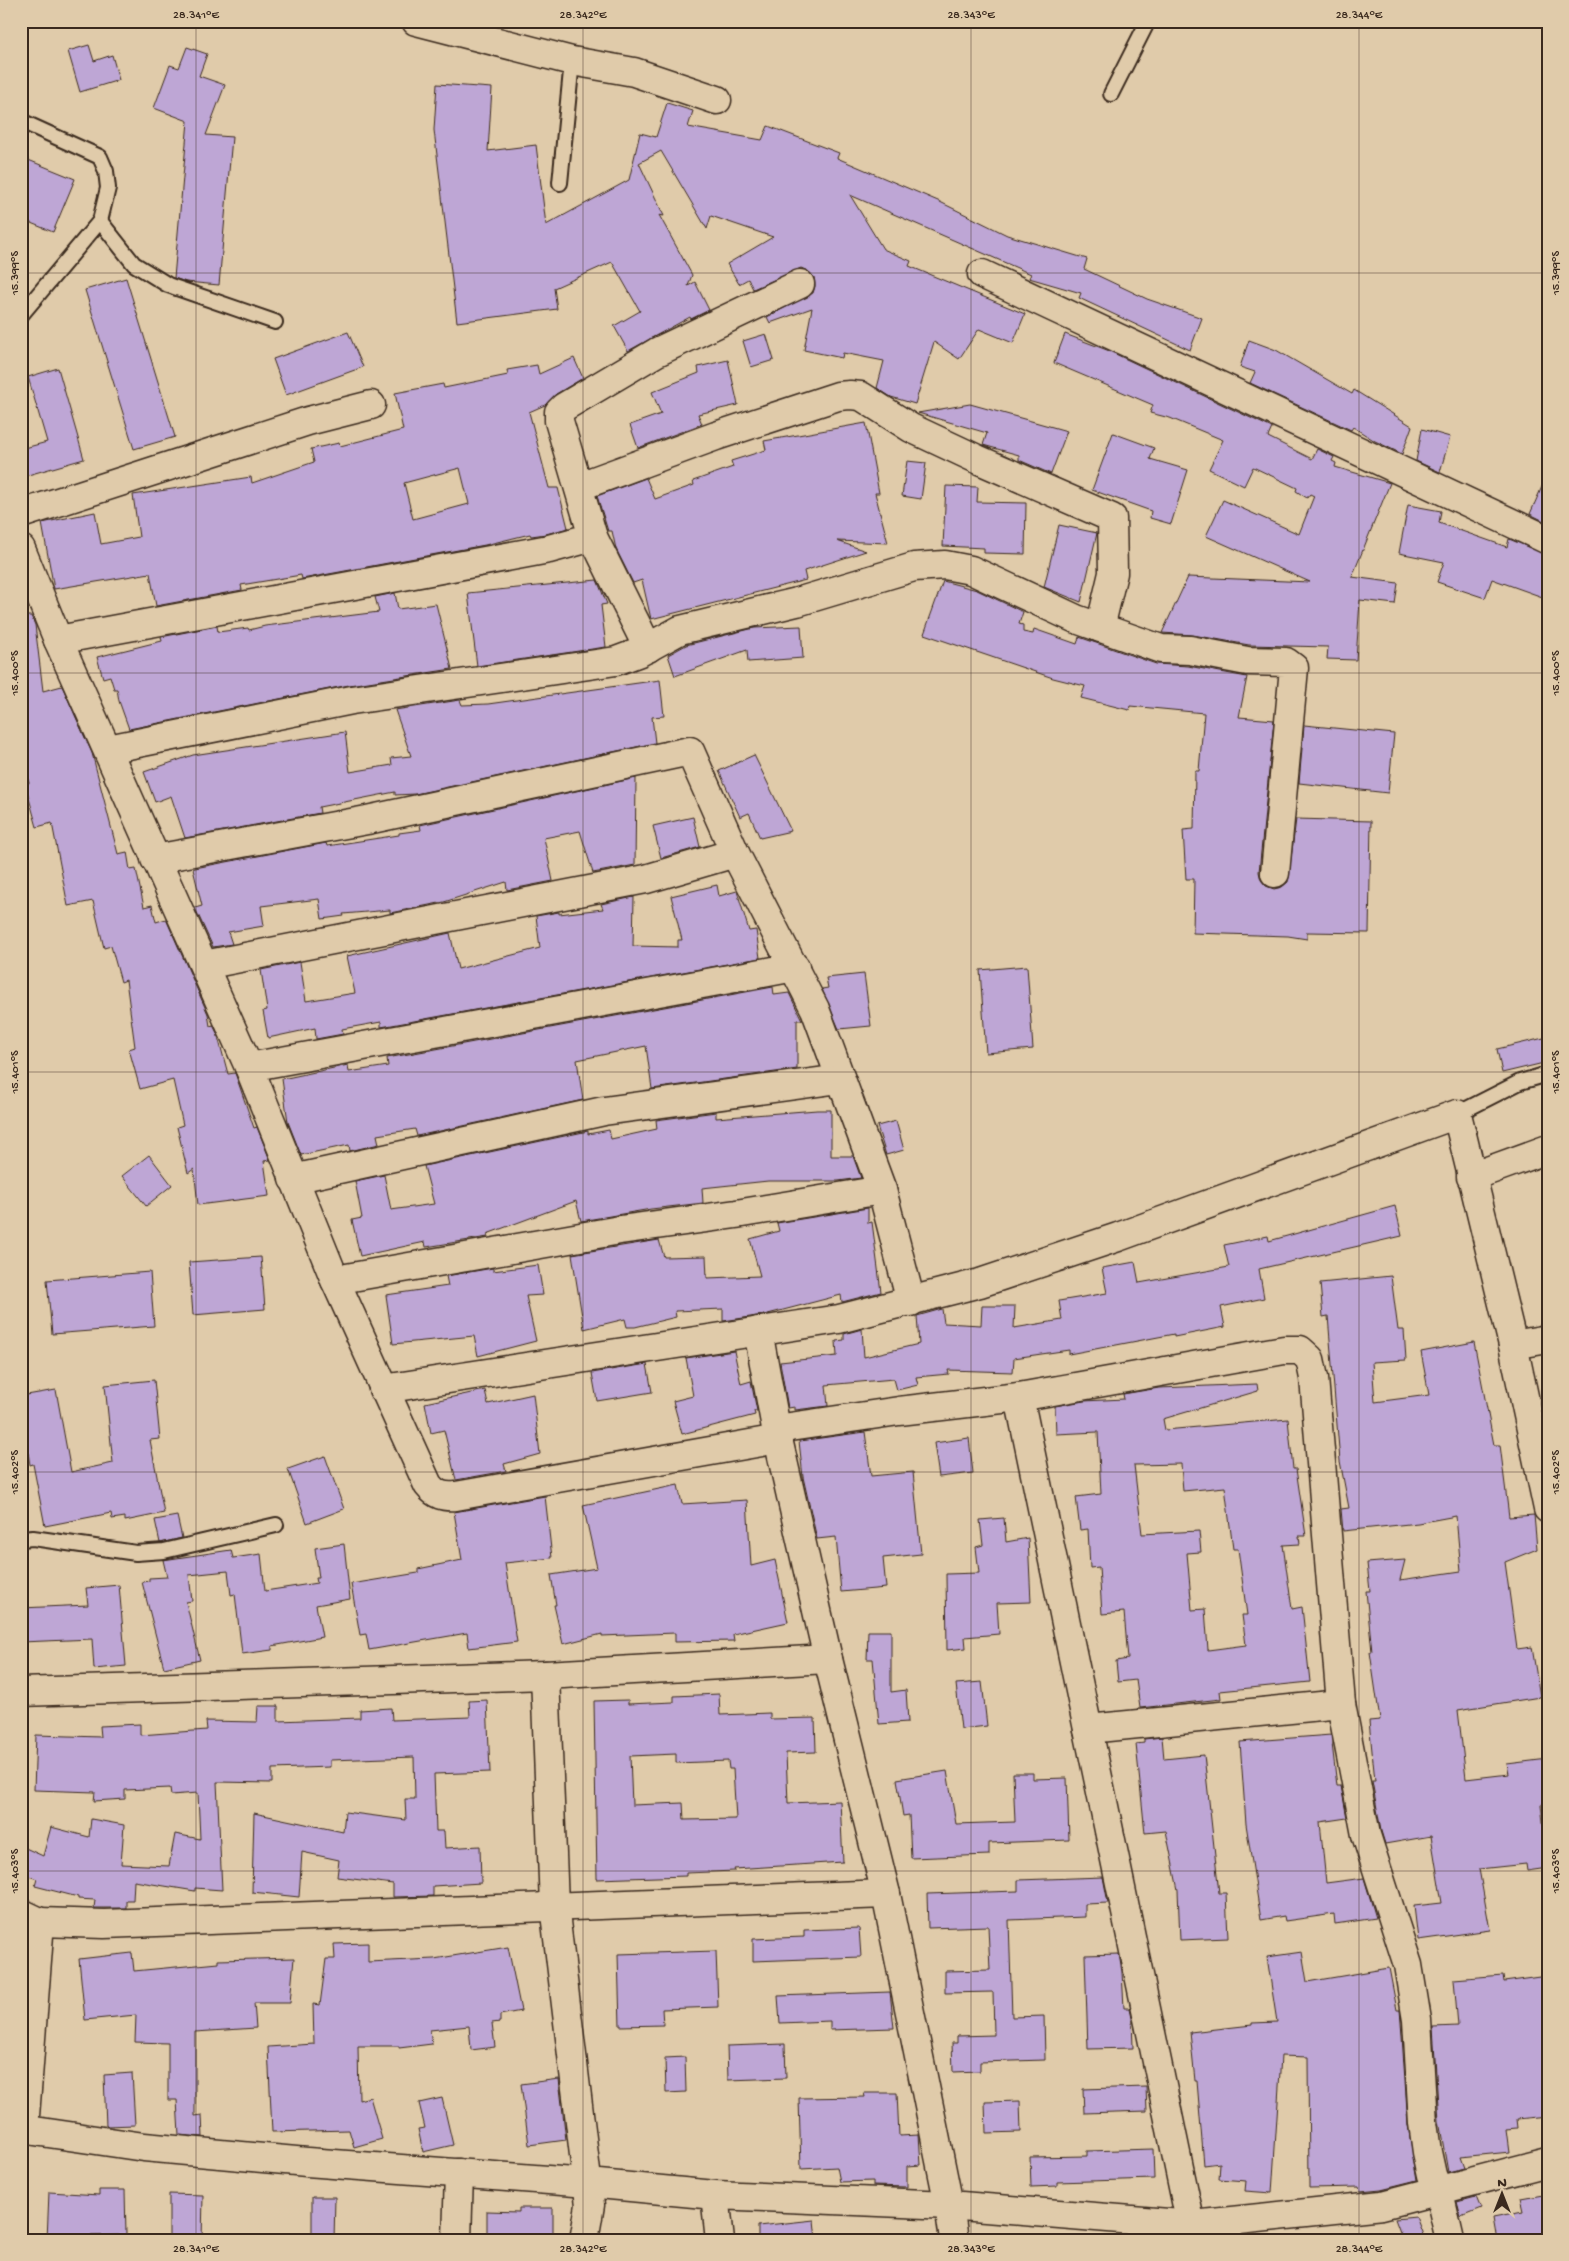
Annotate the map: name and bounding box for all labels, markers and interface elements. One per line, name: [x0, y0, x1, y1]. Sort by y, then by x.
text: 28.341°E: [173, 9, 219, 23]
text: 28.342°E: [560, 9, 607, 23]
text: 28.343°E: [947, 9, 995, 23]
text: 28.344°E: [1336, 9, 1383, 23]
text: 15.399°S: [9, 251, 23, 296]
text: 15.399°S: [1550, 251, 1564, 296]
text: 15.400°S: [9, 650, 23, 697]
text: 15.400°S: [1550, 650, 1564, 697]
text: 15.401°S: [9, 1050, 23, 1095]
text: 15.401°S: [1550, 1050, 1564, 1095]
text: 15.402°S: [9, 1449, 23, 1495]
text: 15.402°S: [1550, 1449, 1564, 1495]
text: 15.403°S: [9, 1848, 23, 1894]
text: 15.403°S: [1550, 1848, 1564, 1894]
north arrow: [1476, 2168, 1526, 2218]
text: N: [1497, 2175, 1507, 2192]
text: 28.341°E: [173, 2243, 219, 2257]
text: 28.342°E: [560, 2243, 607, 2257]
text: 28.343°E: [947, 2243, 995, 2257]
text: 28.344°E: [1336, 2243, 1383, 2257]

